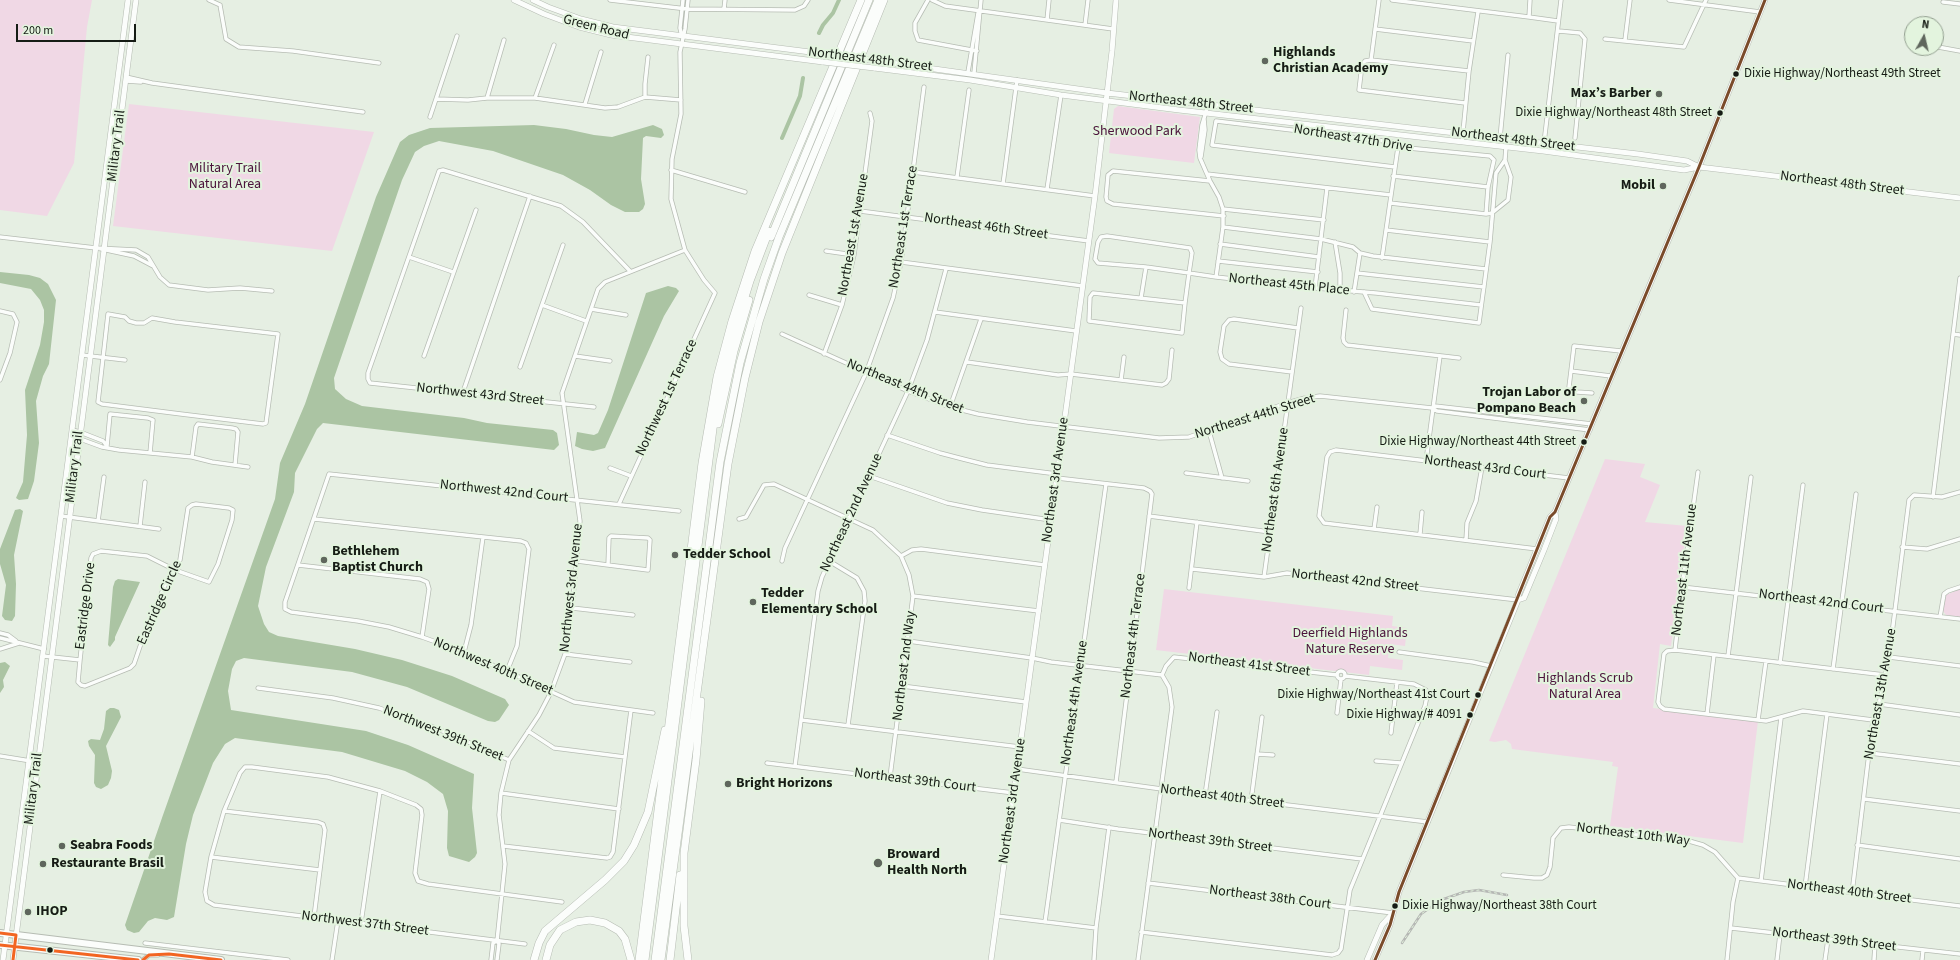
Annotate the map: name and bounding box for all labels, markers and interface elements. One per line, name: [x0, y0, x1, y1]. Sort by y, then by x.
street label: Green Road: [561, 12, 631, 44]
scale bar: [18, 16, 138, 42]
north arrow: [1904, 16, 1944, 56]
text: N: [1921, 17, 1930, 33]
text: 200 m: [23, 22, 53, 39]
street label: Northeast 48th Street: [807, 44, 933, 76]
place label: Highlands Christian Academy: [1273, 45, 1388, 78]
marker: Highlands Christian Academy: [1260, 56, 1270, 66]
place label: Dixie Highway/Northeast 49th Street: [1744, 66, 1941, 82]
marker: Dixie Highway/Northeast 49th Street: [1731, 69, 1741, 79]
place label: Max’s Barber: [1571, 86, 1651, 102]
street label: Northeast 48th Street: [1128, 88, 1254, 118]
marker: Max’s Barber: [1654, 89, 1664, 99]
place label: Dixie Highway/Northeast 48th Street: [1515, 105, 1712, 121]
marker: Dixie Highway/Northeast 48th Street: [1715, 108, 1725, 118]
street label: Military Trail: [104, 109, 130, 183]
street label: Northeast 47th Drive: [1292, 121, 1414, 157]
park label: Sherwood Park: [1092, 124, 1182, 140]
street label: Northeast 48th Street: [1450, 124, 1576, 156]
park label: Military Trail Natural Area: [189, 161, 261, 194]
street label: Northeast 1st Terrace: [886, 165, 922, 289]
street label: Northeast 48th Street: [1779, 168, 1905, 200]
street label: Northeast 1st Avenue: [835, 172, 873, 298]
place label: Mobil: [1621, 178, 1655, 194]
marker: Mobil: [1658, 181, 1668, 191]
street label: Northeast 46th Street: [923, 210, 1049, 244]
street label: Northeast 45th Place: [1228, 270, 1350, 300]
street label: Northwest 1st Terrace: [633, 337, 701, 459]
street label: Northeast 44th Street: [844, 356, 966, 418]
street label: Northwest 43rd Street: [415, 380, 545, 410]
place label: Trojan Labor of Pompano Beach: [1477, 385, 1576, 418]
street label: Northeast 44th Street: [1193, 391, 1317, 443]
marker: Trojan Labor of Pompano Beach: [1579, 396, 1589, 406]
street label: Northeast 3rd Avenue: [1039, 416, 1073, 544]
street label: Northeast 6th Avenue: [1259, 426, 1293, 554]
street label: Military Trail: [62, 430, 88, 504]
place label: Dixie Highway/Northeast 44th Street: [1379, 434, 1576, 450]
marker: Dixie Highway/Northeast 44th Street: [1579, 437, 1589, 447]
street label: Northeast 2nd Avenue: [817, 451, 887, 575]
street label: Northeast 43rd Court: [1423, 452, 1547, 484]
street label: Northwest 42nd Court: [439, 477, 569, 507]
street label: Northeast 11th Avenue: [1669, 503, 1701, 637]
street label: Northwest 3rd Avenue: [557, 523, 587, 653]
place label: Bethlehem Baptist Church: [332, 544, 423, 576]
place label: Tedder School: [683, 547, 771, 563]
marker: Tedder School: [670, 550, 680, 560]
marker: Bethlehem Baptist Church: [319, 555, 329, 565]
street label: Eastridge Circle: [134, 558, 186, 648]
street label: Eastridge Drive: [72, 561, 100, 651]
street label: Northeast 42nd Street: [1290, 566, 1420, 596]
street label: Northeast 4th Terrace: [1118, 573, 1150, 699]
place label: Tedder Elementary School: [761, 586, 877, 618]
street label: Northeast 42nd Court: [1758, 586, 1884, 618]
marker: Tedder Elementary School: [748, 597, 758, 607]
street label: Northeast 2nd Way: [890, 610, 920, 722]
park label: Deerfield Highlands Nature Reserve: [1292, 626, 1408, 658]
street label: Northeast 13th Avenue: [1861, 627, 1901, 761]
street label: Northwest 40th Street: [431, 634, 555, 700]
street label: Northeast 4th Avenue: [1058, 639, 1092, 767]
street label: Northeast 41st Street: [1187, 649, 1311, 681]
park label: Highlands Scrub Natural Area: [1537, 671, 1633, 704]
place label: Dixie Highway/Northeast 41st Court: [1277, 687, 1470, 703]
marker: Dixie Highway/Northeast 41st Court: [1473, 690, 1483, 700]
street label: Northwest 39th Street: [380, 702, 506, 766]
place label: Dixie Highway/# 4091: [1346, 707, 1462, 723]
marker: Dixie Highway/# 4091: [1465, 710, 1475, 720]
street label: Northeast 3rd Avenue: [996, 737, 1030, 865]
street label: Military Trail: [21, 752, 47, 826]
street label: Northeast 39th Court: [853, 765, 977, 797]
place label: Bright Horizons: [736, 776, 832, 792]
marker: Bright Horizons: [723, 779, 733, 789]
street label: Northeast 40th Street: [1159, 781, 1285, 813]
street label: Northeast 10th Way: [1575, 820, 1691, 850]
street label: Northeast 39th Street: [1147, 825, 1273, 857]
place label: Seabra Foods: [70, 838, 152, 854]
marker: Seabra Foods: [57, 841, 67, 851]
place label: Broward Health North: [887, 847, 967, 880]
place label: Restaurante Brasil: [51, 856, 164, 872]
marker: Broward Health North: [872, 857, 884, 869]
marker: Restaurante Brasil: [38, 859, 48, 869]
street label: Northeast 40th Street: [1786, 876, 1912, 908]
street label: Northeast 38th Court: [1208, 882, 1332, 914]
place label: Dixie Highway/Northeast 38th Court: [1402, 898, 1597, 914]
marker: Dixie Highway/Northeast 38th Court: [1390, 901, 1400, 911]
place label: IHOP: [36, 904, 68, 920]
marker: IHOP: [23, 907, 33, 917]
street label: Northwest 37th Street: [300, 908, 430, 940]
street label: Northeast 39th Street: [1771, 924, 1897, 956]
unlabelled marker: [45, 945, 55, 955]

